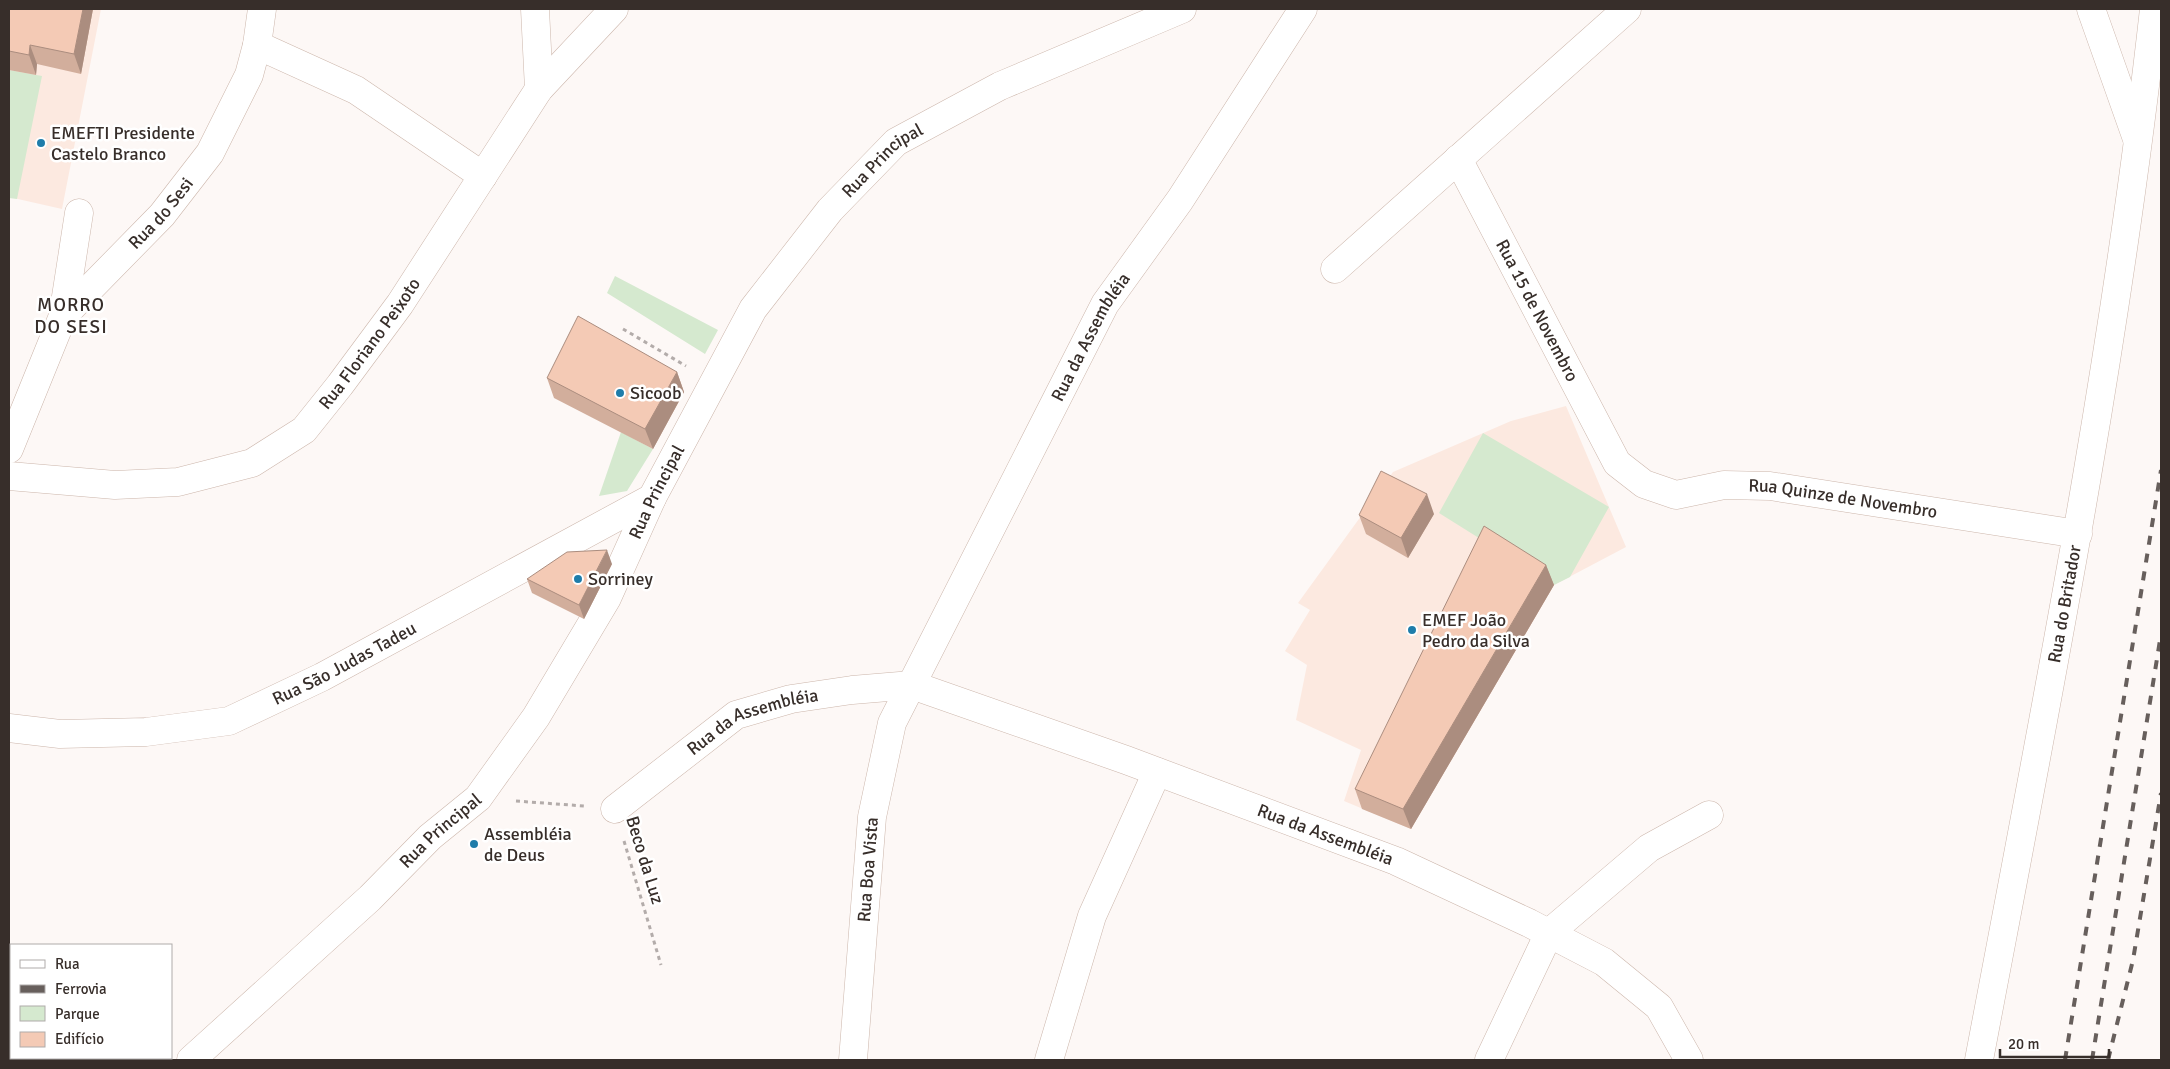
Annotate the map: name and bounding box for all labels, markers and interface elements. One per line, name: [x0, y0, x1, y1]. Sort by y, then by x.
street label: Rua Principal: [837, 119, 927, 202]
place label: EMEFTI Presidente Castelo Branco: [51, 122, 195, 165]
marker: EMEFTI Presidente Castelo Branco: [35, 137, 47, 149]
street label: Rua do Sesi: [124, 173, 198, 254]
street label: Rua 15 de Novembro: [1491, 236, 1583, 385]
street label: Rua da Assembléia: [1046, 268, 1135, 405]
street label: Rua Floriano Peixoto: [314, 274, 425, 414]
district label: MORRO DO SESI: [34, 293, 108, 339]
place label: Sicoob: [630, 382, 681, 404]
marker: Sicoob: [614, 387, 626, 399]
street label: Rua Principal: [624, 441, 689, 543]
street label: Rua Quinze de Novembro: [1748, 475, 1939, 523]
street label: Rua do Britador: [2043, 543, 2086, 665]
place label: Sorriney: [588, 568, 653, 590]
marker: Sorriney: [572, 573, 584, 585]
place label: EMEF João Pedro da Silva: [1422, 609, 1530, 652]
street label: Rua São Judas Tadeu: [269, 617, 420, 710]
marker: EMEF João Pedro da Silva: [1406, 624, 1418, 636]
street label: Rua da Assembléia: [683, 684, 820, 760]
street label: Rua Principal: [395, 789, 486, 873]
street label: Rua da Assembléia: [1254, 799, 1397, 870]
street label: Beco da Luz: [621, 813, 669, 907]
street label: Rua Boa Vista: [853, 816, 883, 923]
place label: Assembléia de Deus: [484, 823, 572, 866]
marker: Assembléia de Deus: [468, 838, 480, 850]
legend: [10, 944, 172, 1059]
text: Rua: [55, 955, 80, 973]
text: Ferrovia: [55, 980, 107, 998]
text: Parque: [55, 1005, 100, 1023]
scale bar: [2000, 1026, 2109, 1058]
text: Edifício: [55, 1030, 104, 1048]
text: 20 m: [2008, 1035, 2039, 1053]

